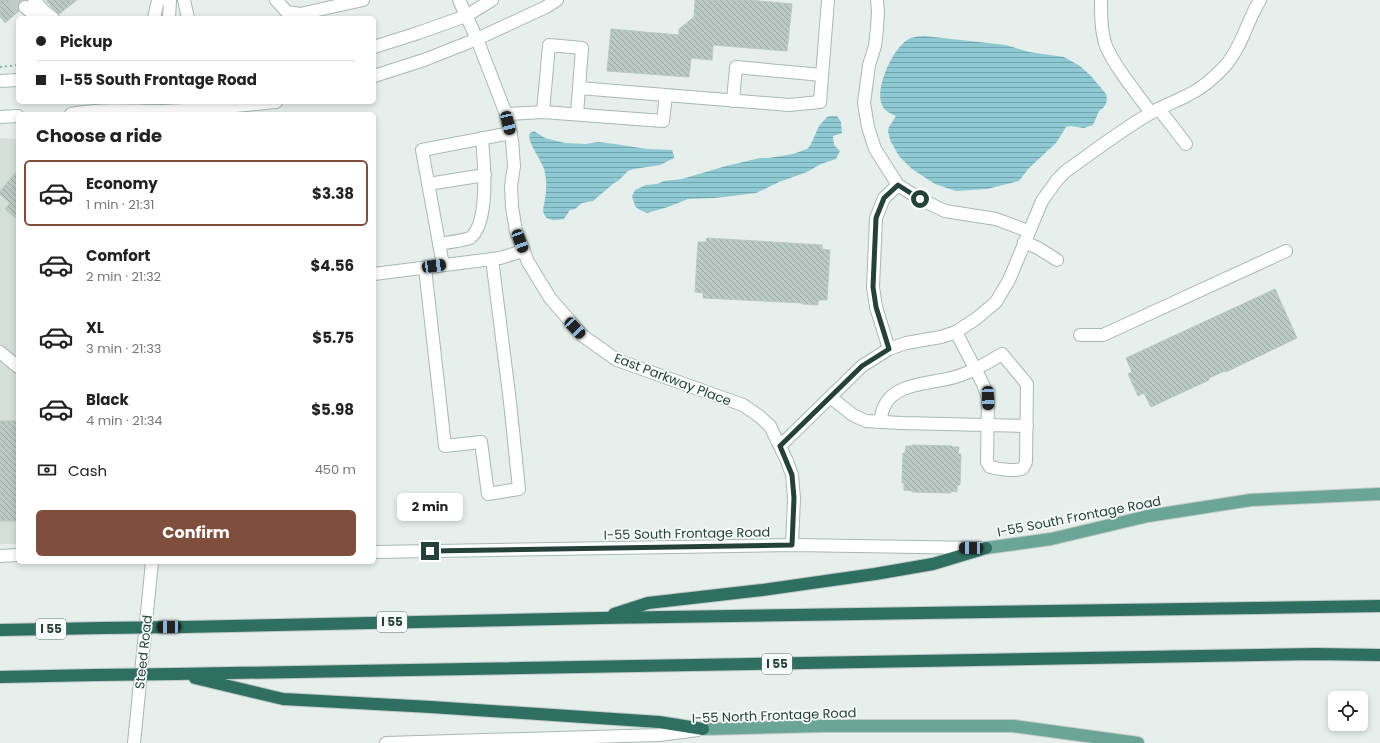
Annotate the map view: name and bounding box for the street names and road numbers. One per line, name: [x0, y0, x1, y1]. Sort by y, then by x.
street label: East Parkway Place: [612, 348, 734, 411]
street label: I-55 South Frontage Road: [995, 491, 1163, 542]
street label: I-55 South Frontage Road: [604, 523, 770, 544]
road number: I 55: [377, 612, 407, 632]
street label: Steed Road: [130, 614, 157, 690]
road number: I 55: [36, 619, 66, 639]
road number: I 55: [762, 654, 792, 674]
street label: I-55 North Frontage Road: [691, 703, 857, 728]

